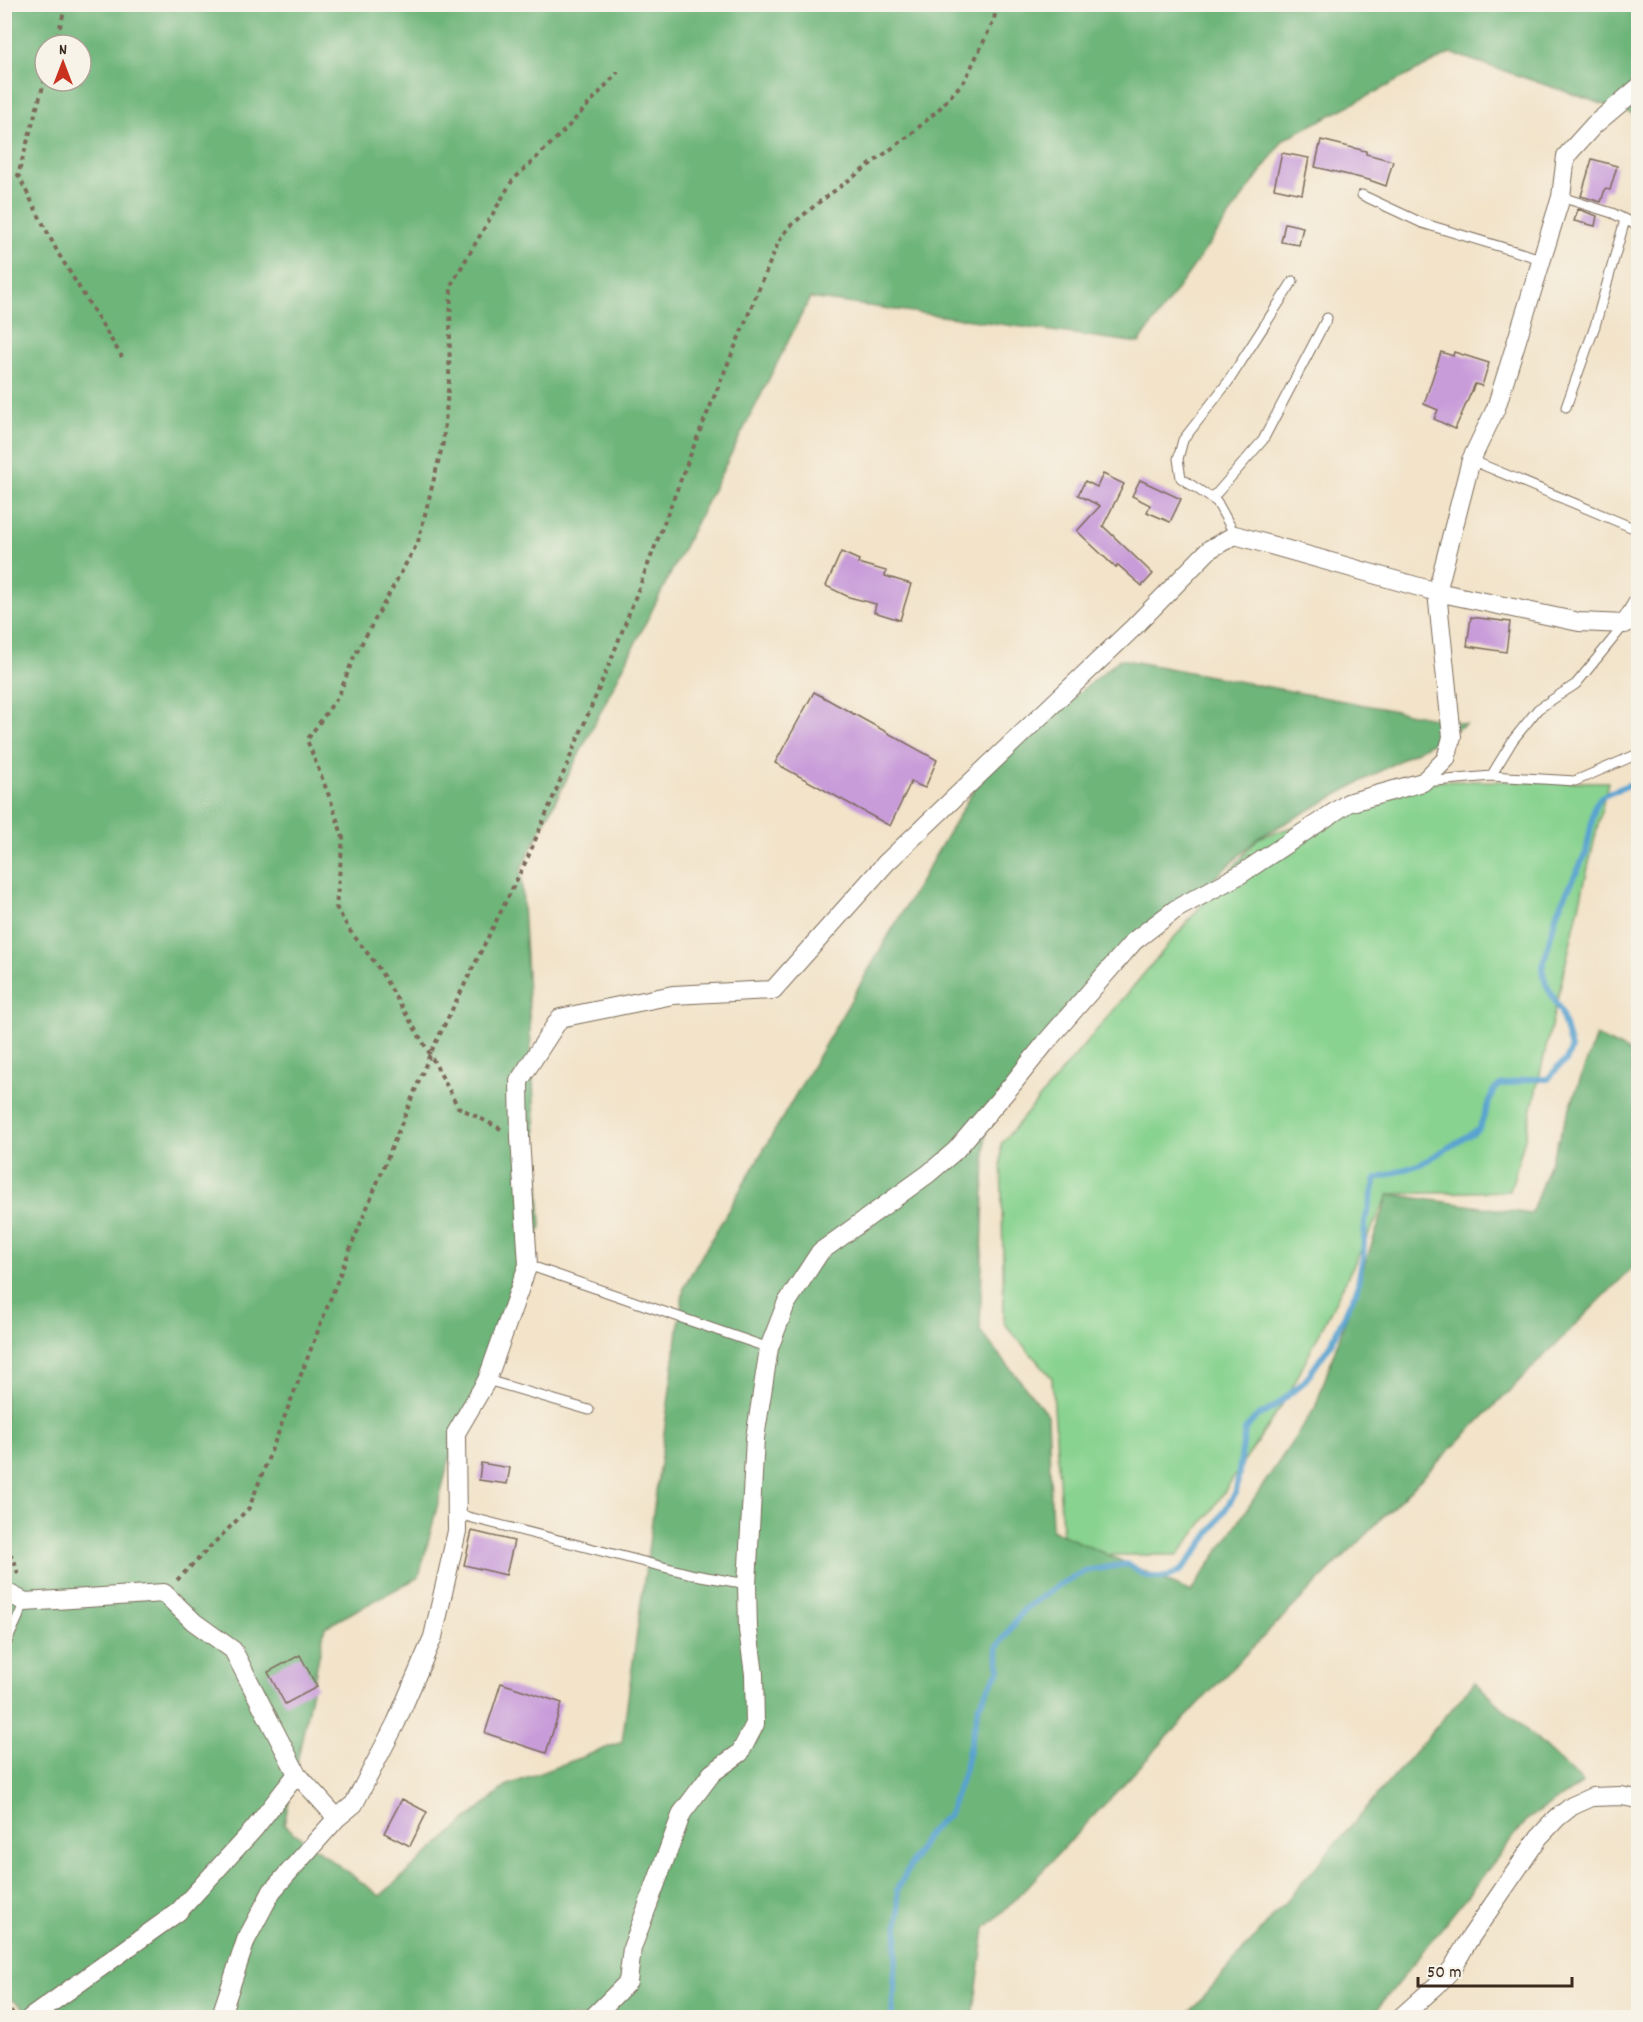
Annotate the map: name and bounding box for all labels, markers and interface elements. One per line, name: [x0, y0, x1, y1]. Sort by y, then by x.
north arrow: [33, 33, 93, 93]
text: N: [59, 39, 67, 62]
scale bar: [1418, 1950, 1572, 1988]
text: 50 m: [1427, 1961, 1462, 1986]

